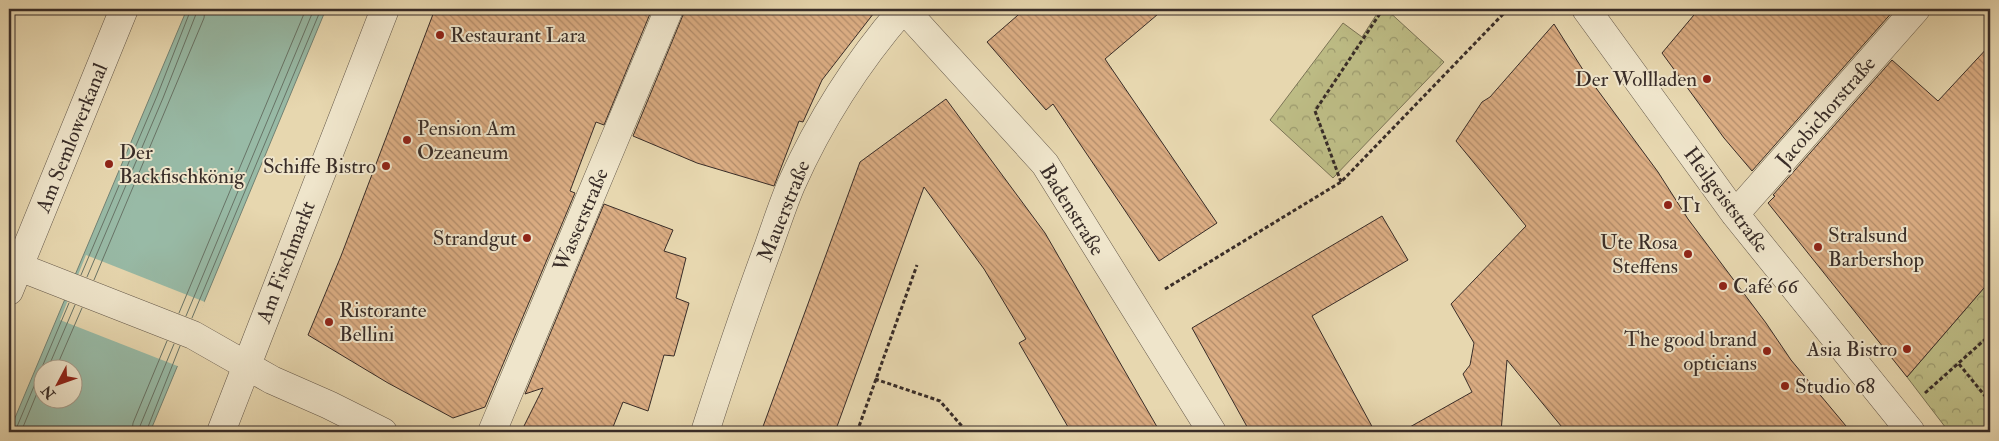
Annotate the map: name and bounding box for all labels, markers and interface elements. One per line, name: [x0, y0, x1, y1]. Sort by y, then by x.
place label: Restaurant Lara: [450, 22, 586, 49]
marker: Restaurant Lara: [434, 29, 446, 41]
street label: Jacobichorstraße: [1770, 51, 1882, 174]
street label: Am Semlowerkanal: [29, 59, 114, 218]
place label: Der Wollladen: [1575, 66, 1697, 93]
marker: Der Wollladen: [1701, 73, 1713, 85]
place label: Pension Am Ozeaneum: [417, 115, 516, 166]
marker: Pension Am Ozeaneum: [401, 134, 413, 146]
place label: Der Backfischkönig: [119, 139, 245, 190]
street label: Heilgeiststraße: [1677, 142, 1775, 259]
place label: Schiffe Bistro: [263, 153, 376, 180]
street label: Mauerstraße: [751, 156, 817, 266]
marker: Der Backfischkönig: [103, 158, 115, 170]
street label: Badenstraße: [1033, 159, 1111, 261]
marker: Schiffe Bistro: [380, 160, 392, 172]
street label: Wasserstraße: [547, 164, 615, 277]
place label: T1: [1678, 192, 1701, 219]
street label: Am Fischmarkt: [250, 197, 322, 328]
marker: T1: [1662, 199, 1674, 211]
place label: Stralsund Barbershop: [1828, 222, 1924, 273]
place label: Strandgut: [433, 225, 517, 252]
place label: Ute Rosa Steffens: [1600, 229, 1678, 280]
marker: Strandgut: [521, 232, 533, 244]
marker: Stralsund Barbershop: [1812, 241, 1824, 253]
marker: Ute Rosa Steffens: [1682, 248, 1694, 260]
place label: Café 66: [1733, 273, 1799, 300]
marker: Café 66: [1717, 280, 1729, 292]
place label: Ristorante Bellini: [339, 297, 427, 348]
marker: Ristorante Bellini: [323, 316, 335, 328]
place label: The good brand opticians: [1624, 326, 1758, 377]
place label: Asia Bistro: [1806, 336, 1897, 363]
marker: Asia Bistro: [1901, 343, 1913, 355]
marker: The good brand opticians: [1761, 345, 1773, 357]
north arrow: [32, 358, 82, 408]
place label: Studio 68: [1795, 373, 1875, 400]
marker: Studio 68: [1779, 380, 1791, 392]
text: N: [38, 382, 60, 403]

